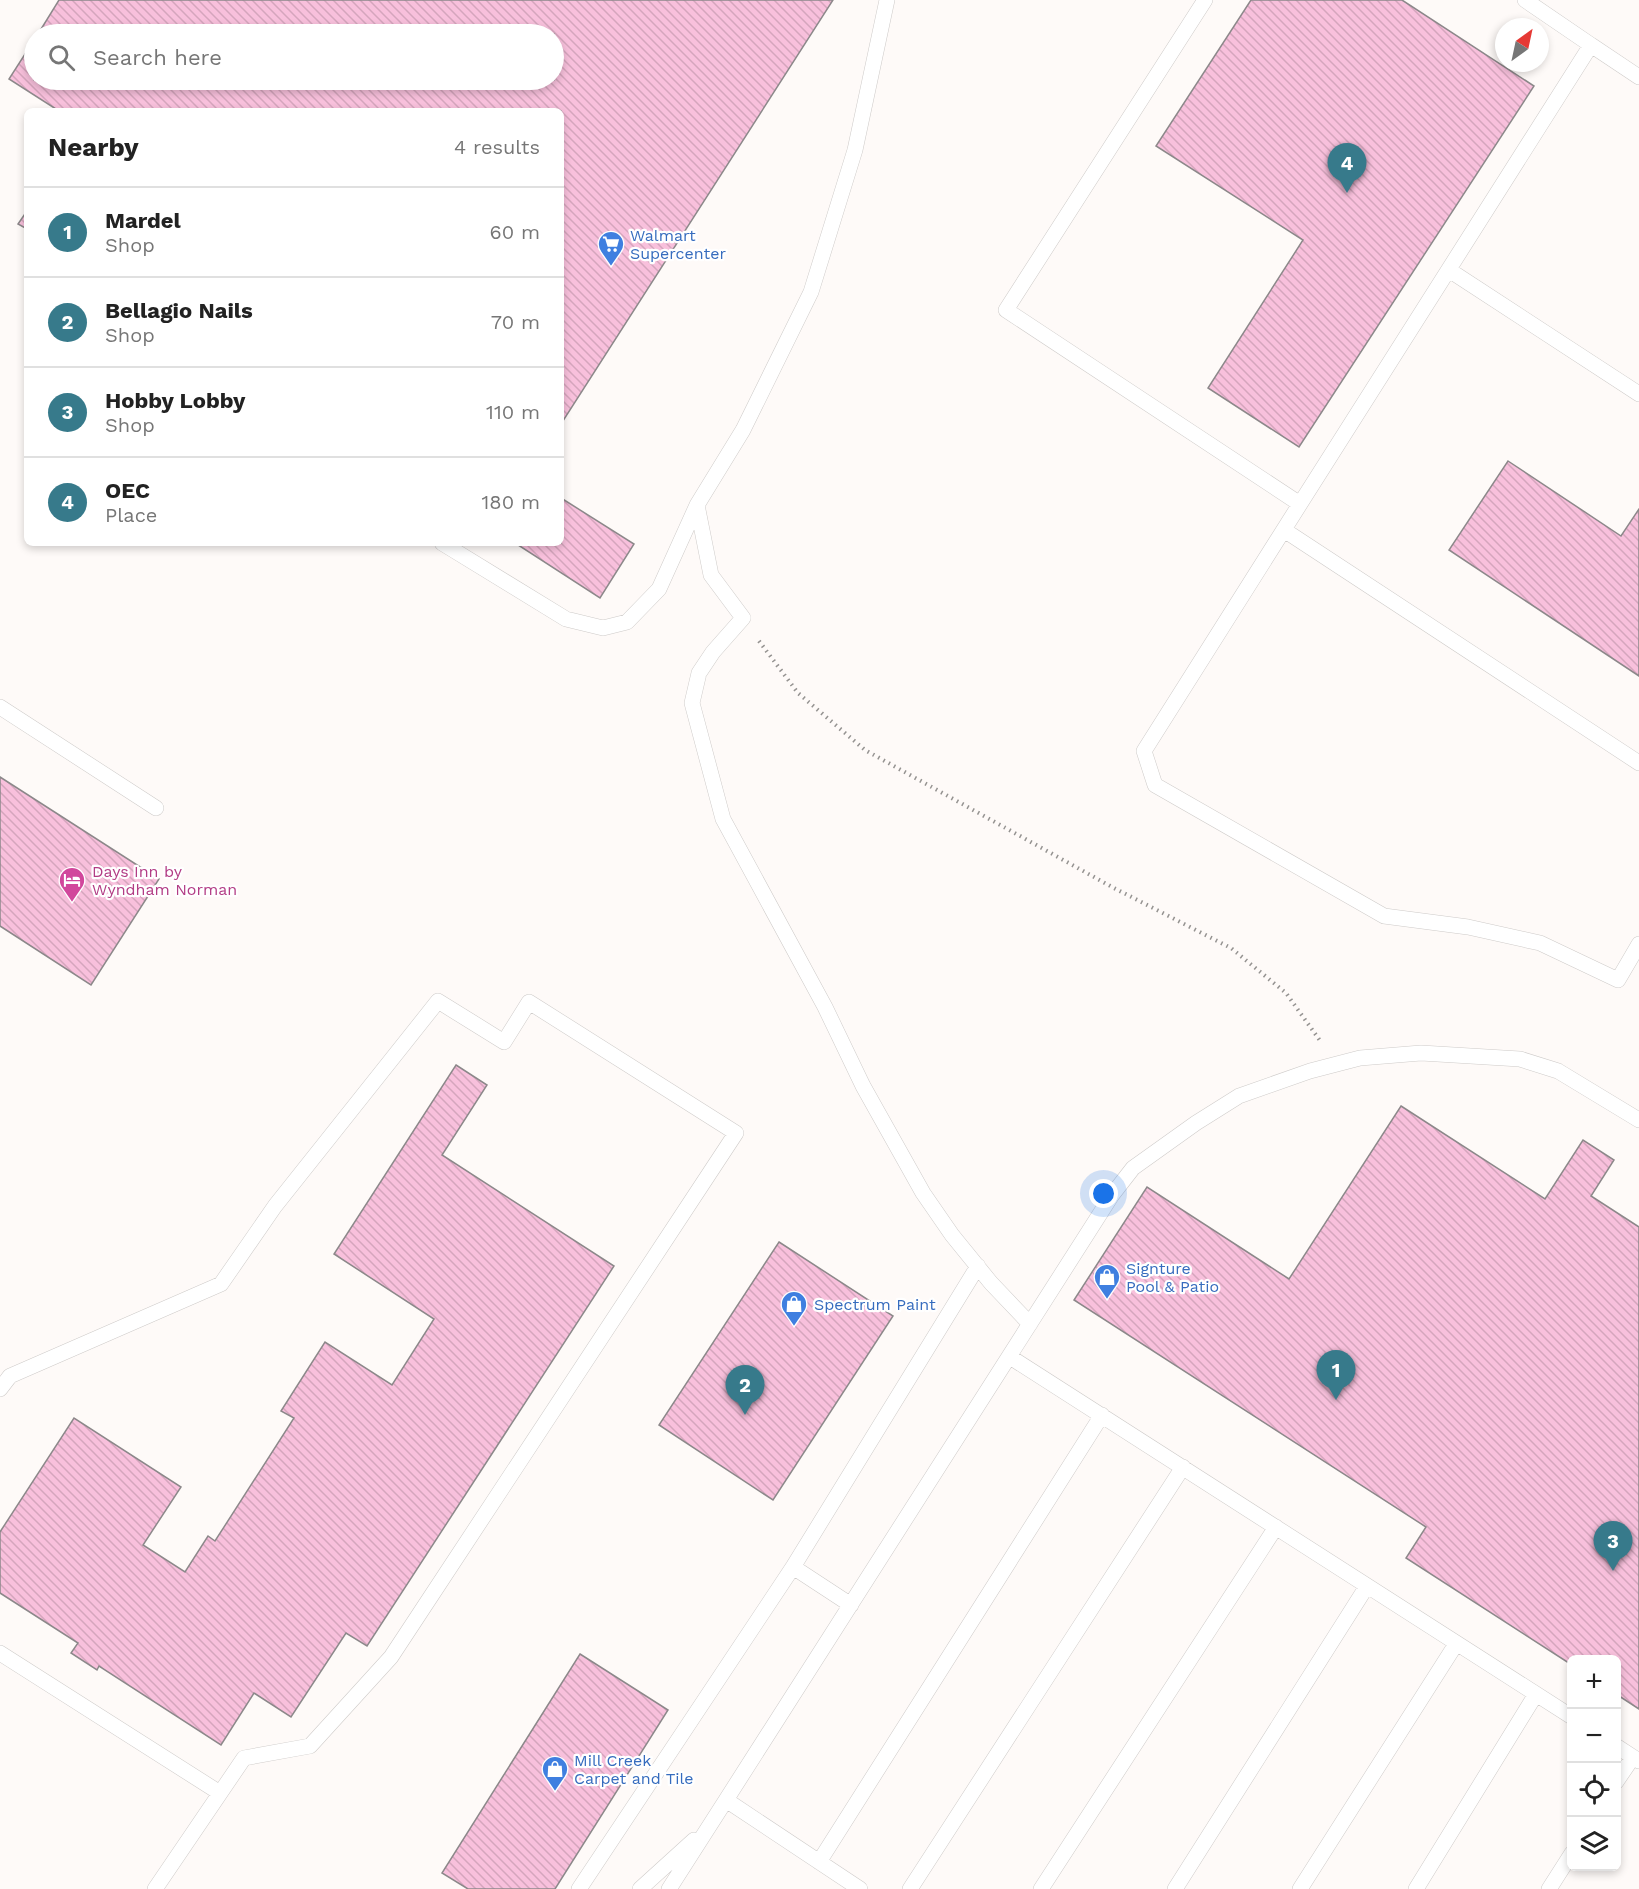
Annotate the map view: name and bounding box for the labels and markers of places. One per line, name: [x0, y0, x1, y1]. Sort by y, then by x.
pin: 4: [1328, 144, 1366, 193]
place label: Walmart Supercenter: [630, 226, 727, 263]
supermarket icon: Walmart Supercenter: [596, 229, 626, 267]
place label: Days Inn by Wyndham Norman: [92, 862, 237, 899]
hotel icon: Days Inn by Wyndham Norman: [57, 865, 87, 903]
place label: Signture Pool & Patio: [1126, 1259, 1219, 1296]
shop icon: Signture Pool & Patio: [1092, 1262, 1122, 1300]
shop icon: Spectrum Paint: [779, 1289, 809, 1327]
place label: Spectrum Paint: [814, 1295, 936, 1314]
pin: 1: [1316, 1350, 1356, 1400]
pin: 2: [726, 1366, 764, 1415]
pin: 3: [1594, 1522, 1632, 1571]
place label: Mill Creek Carpet and Tile: [574, 1751, 694, 1788]
shop icon: Mill Creek Carpet and Tile: [540, 1754, 570, 1792]

